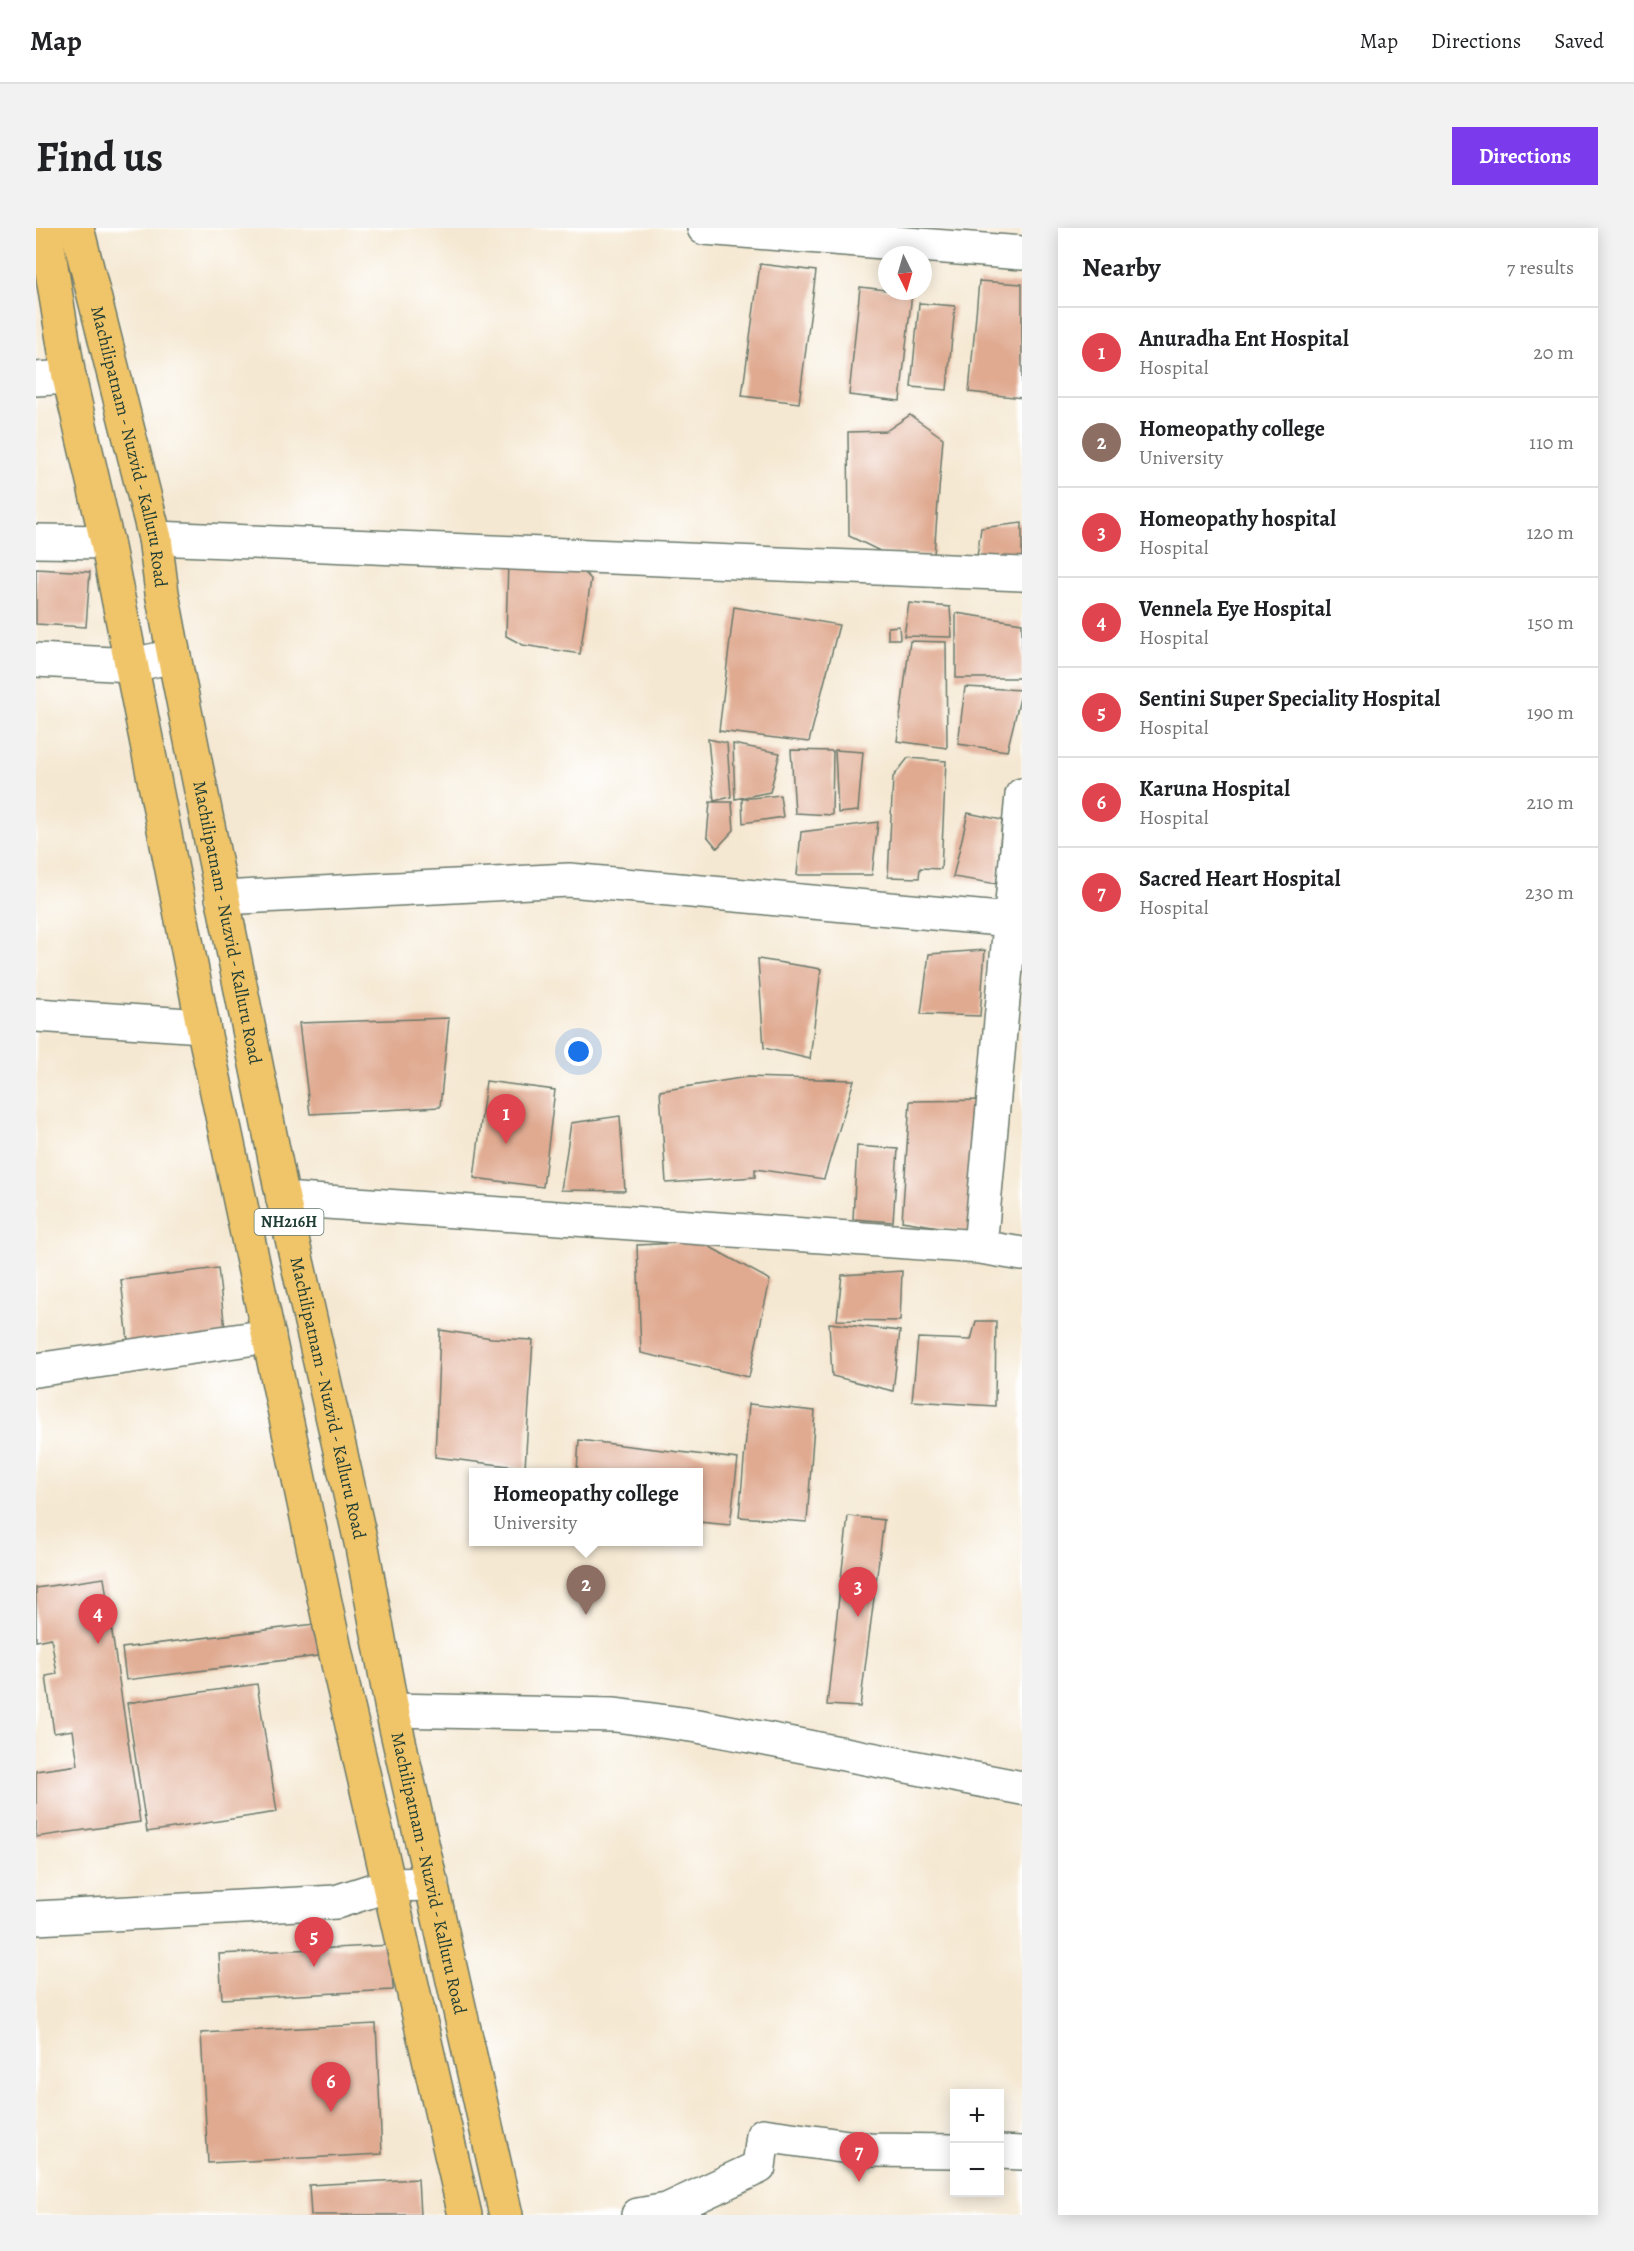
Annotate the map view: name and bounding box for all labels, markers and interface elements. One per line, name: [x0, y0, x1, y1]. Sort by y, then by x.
text: Map: [30, 22, 82, 60]
text: Map: [1360, 27, 1398, 55]
text: Directions: [1431, 27, 1521, 55]
text: Saved: [1554, 27, 1604, 55]
button: Directions: [1452, 127, 1598, 185]
text: Find us: [36, 128, 163, 185]
north arrow: [878, 246, 932, 300]
text: Nearby: [1082, 250, 1161, 285]
text: 7 results: [1507, 254, 1574, 281]
street label: Machilipatnam - Nuzvid - Kalluru Road: [85, 303, 173, 589]
text: Anuradha Ent Hospital: [1139, 324, 1349, 354]
text: 1: [1098, 339, 1105, 366]
text: 20 m: [1533, 339, 1574, 366]
text: Hospital: [1139, 354, 1209, 381]
text: Homeopathy college: [1139, 414, 1325, 444]
text: 2: [1097, 429, 1106, 456]
text: 110 m: [1529, 429, 1574, 456]
text: University: [1139, 444, 1223, 471]
text: Homeopathy hospital: [1139, 504, 1336, 534]
text: 3: [1097, 519, 1106, 546]
text: 120 m: [1526, 519, 1574, 546]
text: Hospital: [1139, 534, 1209, 561]
text: Vennela Eye Hospital: [1139, 594, 1331, 624]
text: 4: [1097, 609, 1106, 636]
text: 150 m: [1527, 609, 1574, 636]
text: Hospital: [1139, 624, 1209, 651]
text: Sentini Super Speciality Hospital: [1139, 684, 1440, 714]
text: 5: [1097, 699, 1106, 726]
text: 190 m: [1527, 699, 1574, 726]
text: Hospital: [1139, 714, 1209, 741]
text: Karuna Hospital: [1139, 774, 1290, 804]
street label: Machilipatnam - Nuzvid - Kalluru Road: [187, 779, 268, 1067]
text: 6: [1097, 789, 1106, 816]
text: 210 m: [1526, 789, 1574, 816]
text: Hospital: [1139, 804, 1209, 831]
text: Sacred Heart Hospital: [1139, 864, 1341, 894]
text: 7: [1097, 879, 1106, 906]
text: 230 m: [1525, 879, 1574, 906]
text: Hospital: [1139, 894, 1209, 921]
your location: [564, 1037, 593, 1066]
pin: 1: [486, 1094, 526, 1144]
road number: NH216H: [254, 1209, 324, 1235]
street label: Machilipatnam - Nuzvid - Kalluru Road: [285, 1255, 372, 1542]
popup: [469, 1468, 703, 1546]
text: Homeopathy college: [493, 1479, 679, 1509]
text: University: [493, 1509, 577, 1536]
pin: 2: [566, 1566, 606, 1615]
pin: 3: [838, 1568, 878, 1617]
pin: 4: [78, 1594, 118, 1644]
street label: Machilipatnam - Nuzvid - Kalluru Road: [385, 1730, 472, 2017]
pin: 5: [294, 1918, 334, 1967]
pin: 6: [312, 2062, 350, 2112]
map controls: [950, 2089, 1004, 2197]
button: +: [950, 2089, 1004, 2143]
pin: 7: [840, 2132, 878, 2182]
button: −: [950, 2143, 1004, 2197]

